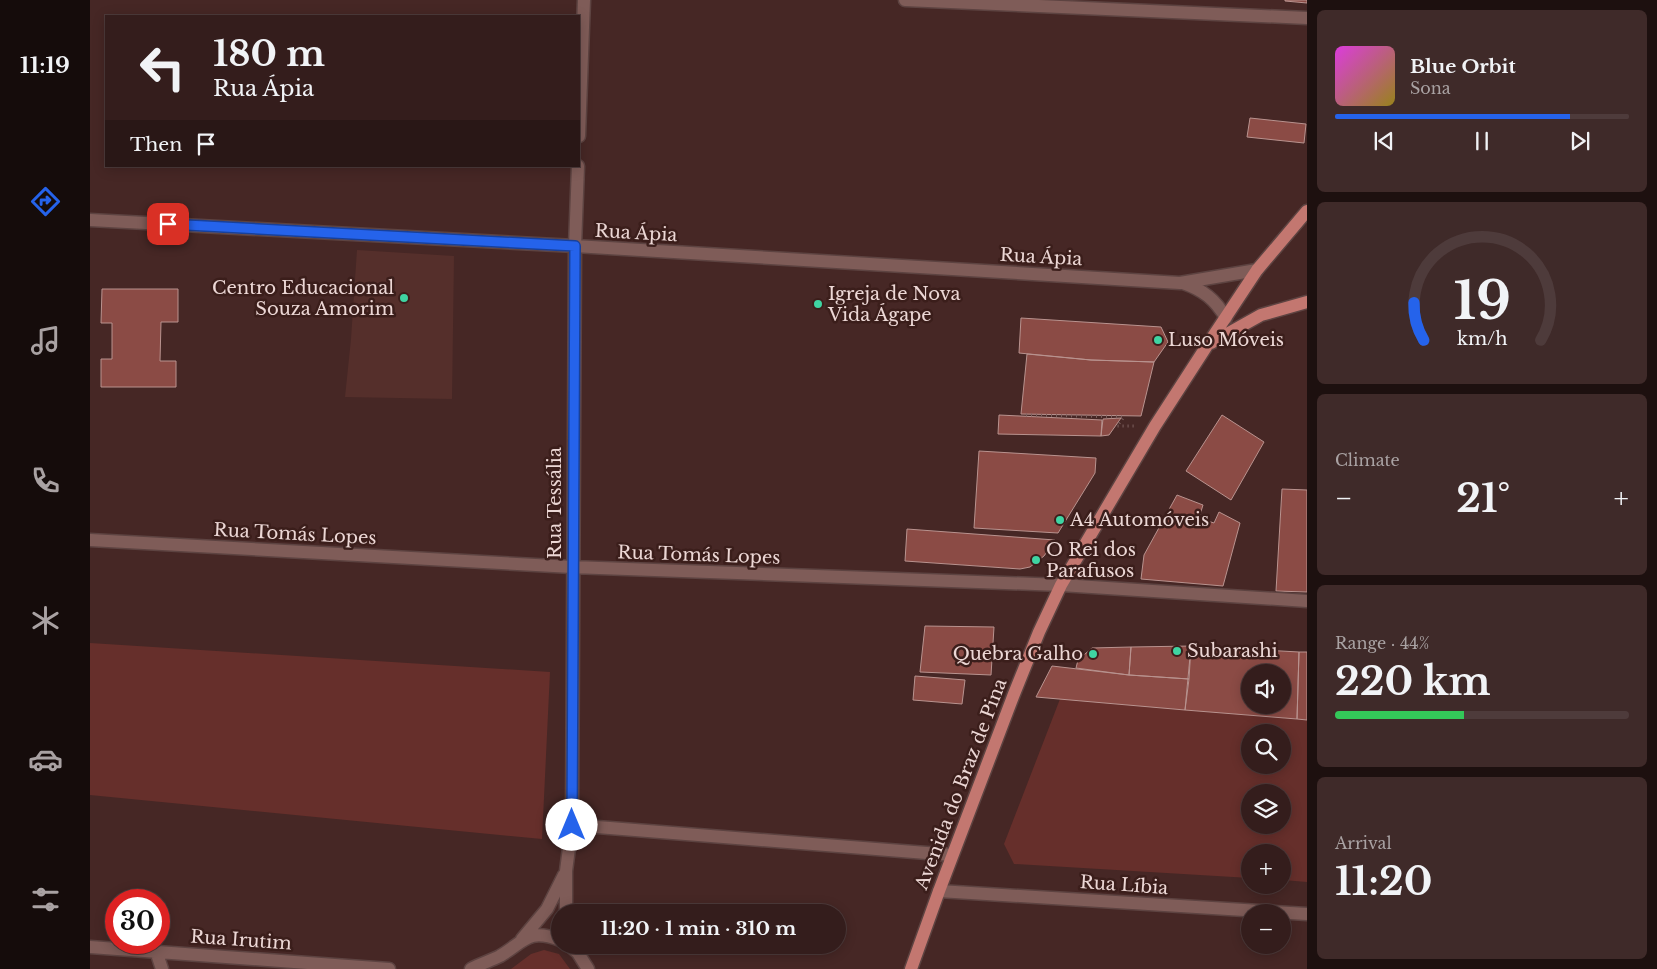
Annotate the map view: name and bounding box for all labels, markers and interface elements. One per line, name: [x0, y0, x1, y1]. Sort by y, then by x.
text: 180 m: [213, 32, 325, 75]
icon: left: [130, 35, 195, 100]
text: 11:19: [20, 52, 70, 79]
text: Blue Orbit: [1410, 55, 1516, 78]
text: Rua Ápia: [213, 75, 314, 102]
text: Sona: [1410, 78, 1451, 98]
icon: previous: [1370, 127, 1398, 155]
icon: pause: [1468, 127, 1496, 155]
icon: next: [1566, 127, 1594, 155]
icon: arrive: [192, 130, 220, 158]
text: Then: [130, 133, 182, 156]
icon: directions: [28, 184, 63, 219]
pin: [147, 203, 189, 245]
icon: arrive: [154, 210, 182, 238]
street label: Rua Ápia: [594, 219, 678, 246]
street label: Rua Ápia: [999, 243, 1083, 270]
text: 19: [1453, 269, 1511, 333]
place label: Centro Educacional Souza Amorim: [212, 277, 394, 320]
place label: Igreja de Nova Vida Ágape: [827, 283, 961, 326]
marker: Centro Educacional Souza Amorim: [398, 292, 410, 304]
marker: Igreja de Nova Vida Ágape: [812, 298, 824, 310]
icon: music: [28, 323, 63, 358]
text: km/h: [1457, 328, 1507, 350]
place label: Luso Móveis: [1168, 329, 1284, 351]
marker: Luso Móveis: [1152, 334, 1164, 346]
street label: Rua Tessália: [544, 447, 566, 559]
text: Climate: [1335, 450, 1400, 470]
icon: phone: [28, 463, 63, 498]
text: 21°: [1456, 475, 1510, 522]
text: −: [1335, 481, 1353, 516]
text: +: [1614, 481, 1629, 516]
place label: A4 Automóveis: [1069, 509, 1209, 531]
marker: A4 Automóveis: [1054, 514, 1066, 526]
street label: Rua Tomás Lopes: [213, 519, 377, 549]
place label: O Rei dos Parafusos: [1046, 539, 1136, 582]
street label: Rua Tomás Lopes: [617, 541, 781, 569]
marker: O Rei dos Parafusos: [1030, 554, 1042, 566]
icon: climate: [28, 603, 63, 638]
text: Range · 44%: [1335, 633, 1429, 653]
place label: Subarashi: [1187, 640, 1278, 662]
place label: Quebra Galho: [953, 643, 1083, 665]
marker: Subarashi: [1171, 645, 1183, 657]
marker: Quebra Galho: [1087, 648, 1099, 660]
text: 220 km: [1335, 658, 1491, 705]
map controls: [1241, 664, 1291, 954]
button: sound: [1241, 664, 1291, 714]
street label: Avenida do Braz de Pina: [910, 675, 1012, 894]
button: search: [1241, 724, 1291, 774]
icon: car: [28, 742, 63, 777]
button: layers: [1241, 784, 1291, 834]
position arrow: [545, 798, 597, 850]
text: Arrival: [1335, 833, 1392, 853]
button: +: [1241, 844, 1291, 894]
text: 11:20: [1335, 858, 1432, 905]
street label: Rua Líbia: [1079, 871, 1169, 899]
icon: filters: [28, 882, 63, 917]
speed limit sign: 30: [105, 889, 170, 954]
button: −: [1241, 904, 1291, 954]
text: 11:20 · 1 min · 310 m: [601, 917, 796, 940]
street label: Rua Irutim: [190, 925, 292, 955]

